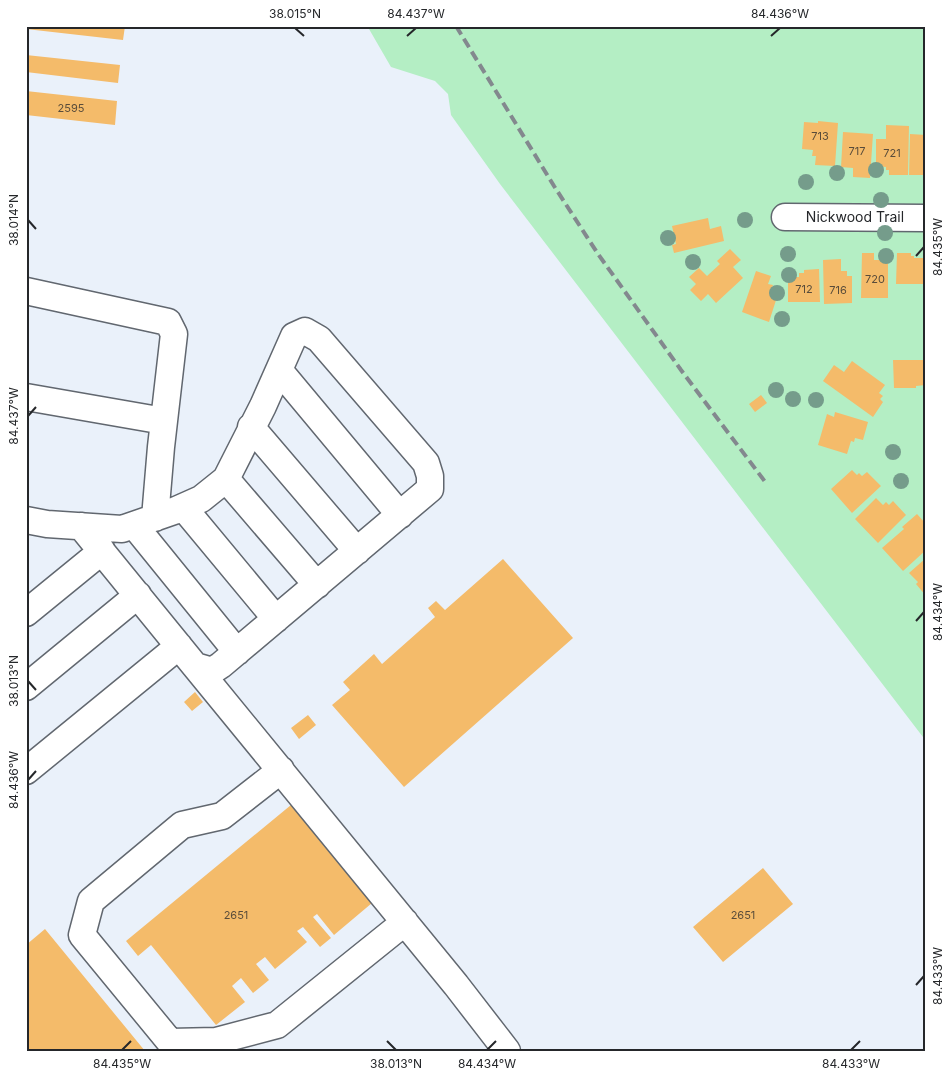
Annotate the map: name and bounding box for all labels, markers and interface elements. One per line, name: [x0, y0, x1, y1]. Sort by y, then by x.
text: 38.015°N: [269, 6, 321, 21]
text: 84.437°W: [387, 6, 445, 21]
text: 84.436°W: [751, 6, 809, 21]
house number: 2595: [58, 101, 85, 115]
house number: 713: [811, 129, 829, 143]
house number: 717: [849, 144, 865, 158]
house number: 721: [883, 146, 901, 160]
text: 38.014°N: [6, 194, 21, 246]
street label: Nickwood Trail: [806, 208, 904, 225]
text: 84.435°W: [930, 218, 945, 276]
house number: 720: [865, 272, 885, 286]
house number: 712: [795, 282, 813, 296]
house number: 716: [829, 283, 847, 297]
text: 84.437°W: [6, 387, 21, 445]
text: 84.434°W: [930, 583, 945, 641]
text: 38.013°N: [6, 655, 21, 707]
text: 84.436°W: [6, 751, 21, 809]
house number: 2651: [224, 908, 248, 922]
house number: 2651: [731, 908, 755, 922]
text: 84.433°W: [930, 947, 945, 1005]
text: 84.435°W: [93, 1056, 151, 1071]
text: 38.013°N: [370, 1056, 422, 1071]
text: 84.434°W: [458, 1056, 516, 1071]
text: 84.433°W: [822, 1056, 880, 1071]

